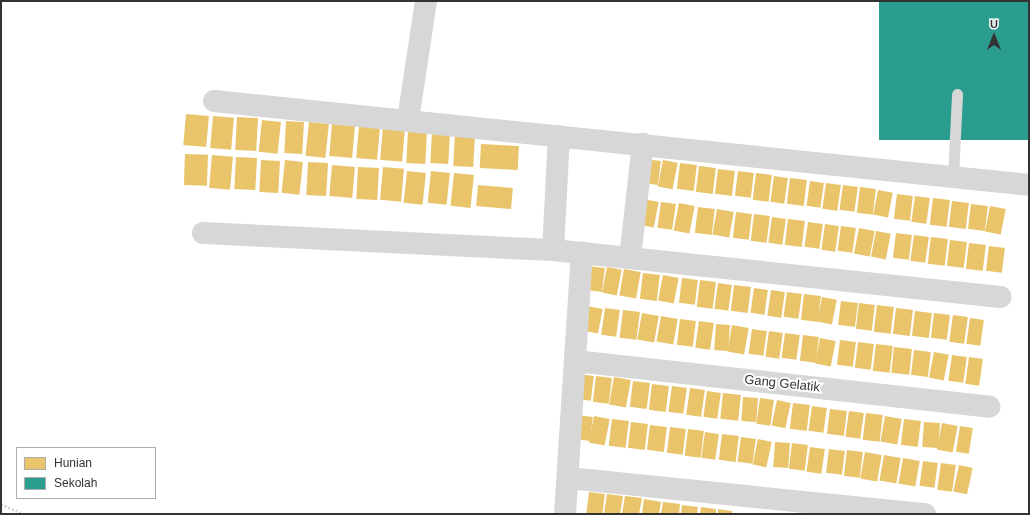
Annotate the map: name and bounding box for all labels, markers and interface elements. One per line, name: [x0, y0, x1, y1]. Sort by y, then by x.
north arrow: [974, 16, 1014, 56]
text: U: [990, 18, 998, 30]
street label: Gang Gelatik: [743, 372, 821, 396]
legend: [16, 447, 156, 499]
text: Hunian: [54, 456, 92, 470]
text: Sekolah: [54, 476, 97, 490]

